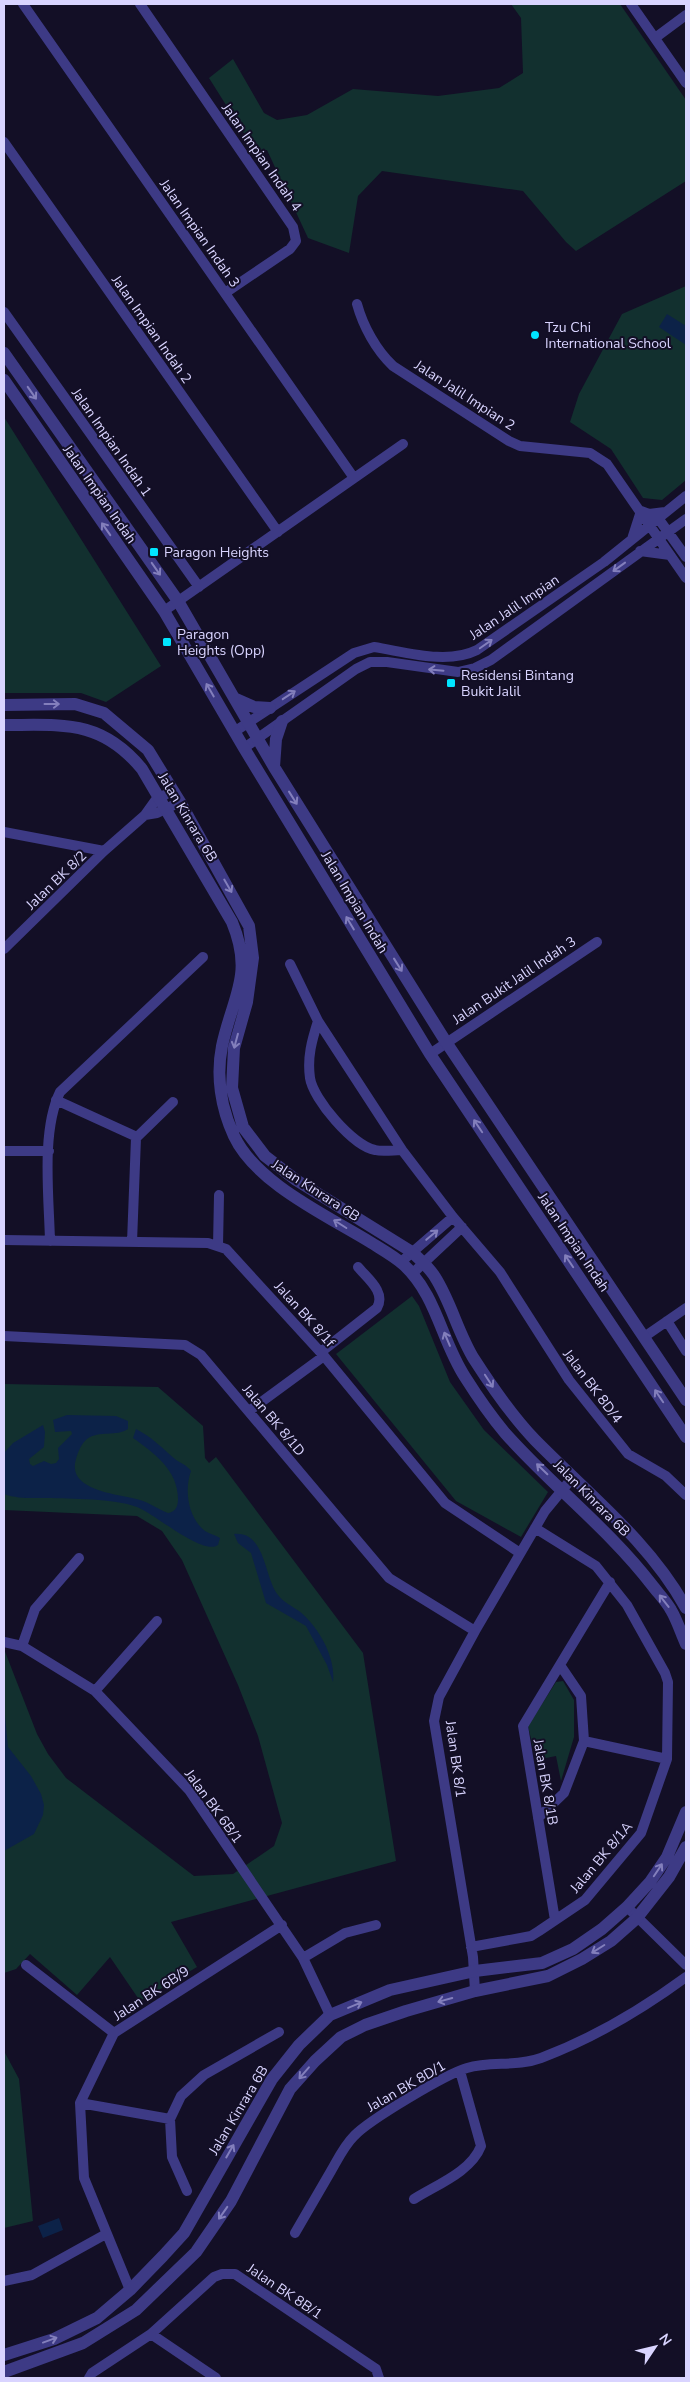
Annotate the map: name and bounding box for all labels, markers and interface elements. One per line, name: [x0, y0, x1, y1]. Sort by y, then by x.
street label: Jalan Impian Indah 4: [216, 99, 306, 215]
street label: Jalan Impian Indah 3: [154, 175, 244, 291]
street label: Jalan Impian Indah 2: [106, 271, 196, 387]
place label: Tzu Chi International School: [545, 318, 672, 353]
marker: Tzu Chi International School: [529, 329, 541, 341]
street label: Jalan Jalil Impian 2: [410, 355, 519, 435]
street label: Jalan Impian Indah 1: [68, 385, 156, 499]
one-way arrow: [27, 386, 37, 400]
street label: Jalan Impian Indah: [60, 442, 140, 546]
one-way arrow: [101, 522, 111, 536]
place label: Paragon Heights: [164, 543, 269, 562]
marker: Paragon Heights: [148, 546, 160, 558]
one-way arrow: [151, 562, 161, 576]
one-way arrow: [612, 562, 626, 572]
street label: Jalan Jalil Impian: [465, 570, 563, 645]
place label: Paragon Heights (Opp): [177, 625, 265, 660]
marker: Paragon Heights (Opp): [161, 636, 173, 648]
one-way arrow: [479, 639, 493, 649]
one-way arrow: [429, 665, 445, 675]
place label: Residensi Bintang Bukit Jalil: [461, 666, 574, 701]
marker: Residensi Bintang Bukit Jalil: [445, 677, 457, 689]
one-way arrow: [204, 683, 214, 698]
one-way arrow: [282, 690, 296, 700]
one-way arrow: [44, 699, 60, 709]
street label: Jalan Kinrara 6B: [153, 768, 222, 866]
one-way arrow: [289, 790, 299, 804]
street label: Jalan BK 8/2: [21, 847, 91, 915]
street label: Jalan Impian Indah: [316, 847, 393, 957]
one-way arrow: [223, 878, 233, 892]
one-way arrow: [344, 916, 354, 930]
street label: Jalan Bukit Jalil Indah 3: [448, 932, 580, 1029]
one-way arrow: [393, 958, 403, 972]
one-way arrow: [231, 1032, 240, 1048]
one-way arrow: [473, 1120, 483, 1134]
street label: Jalan Kinrara 6B: [267, 1154, 363, 1226]
street label: Jalan Impian Indah: [533, 1188, 614, 1296]
one-way arrow: [334, 1218, 348, 1228]
one-way arrow: [426, 1229, 439, 1240]
one-way arrow: [564, 1255, 574, 1269]
street label: Jalan BK 8/1f: [269, 1277, 339, 1352]
one-way arrow: [441, 1332, 451, 1347]
street label: Jalan BK 8D/4: [558, 1345, 627, 1427]
one-way arrow: [484, 1374, 494, 1388]
street label: Jalan BK 8/1D: [237, 1380, 309, 1460]
one-way arrow: [654, 1390, 664, 1404]
street label: Jalan Kinrara 6B: [548, 1455, 634, 1541]
one-way arrow: [536, 1463, 548, 1475]
one-way arrow: [659, 1594, 669, 1608]
street label: Jalan BK 8/1: [441, 1718, 470, 1799]
street label: Jalan BK 8/1B: [528, 1737, 562, 1827]
street label: Jalan BK 6B/1: [180, 1765, 247, 1847]
street label: Jalan BK 8/1A: [565, 1818, 637, 1898]
one-way arrow: [653, 1863, 663, 1877]
one-way arrow: [591, 1943, 605, 1954]
street label: Jalan BK 6B/9: [109, 1962, 193, 2026]
one-way arrow: [438, 1995, 454, 2005]
one-way arrow: [347, 1999, 362, 2009]
street label: Jalan BK 8D/1: [363, 2056, 449, 2117]
street label: Jalan Kinrara 6B: [204, 2062, 273, 2159]
one-way arrow: [299, 2067, 310, 2080]
one-way arrow: [225, 2144, 235, 2159]
one-way arrow: [218, 2206, 228, 2220]
street label: Jalan BK 8B/1: [242, 2259, 326, 2324]
north arrow: [630, 2322, 680, 2372]
text: N: [654, 2330, 676, 2350]
one-way arrow: [42, 2335, 57, 2344]

